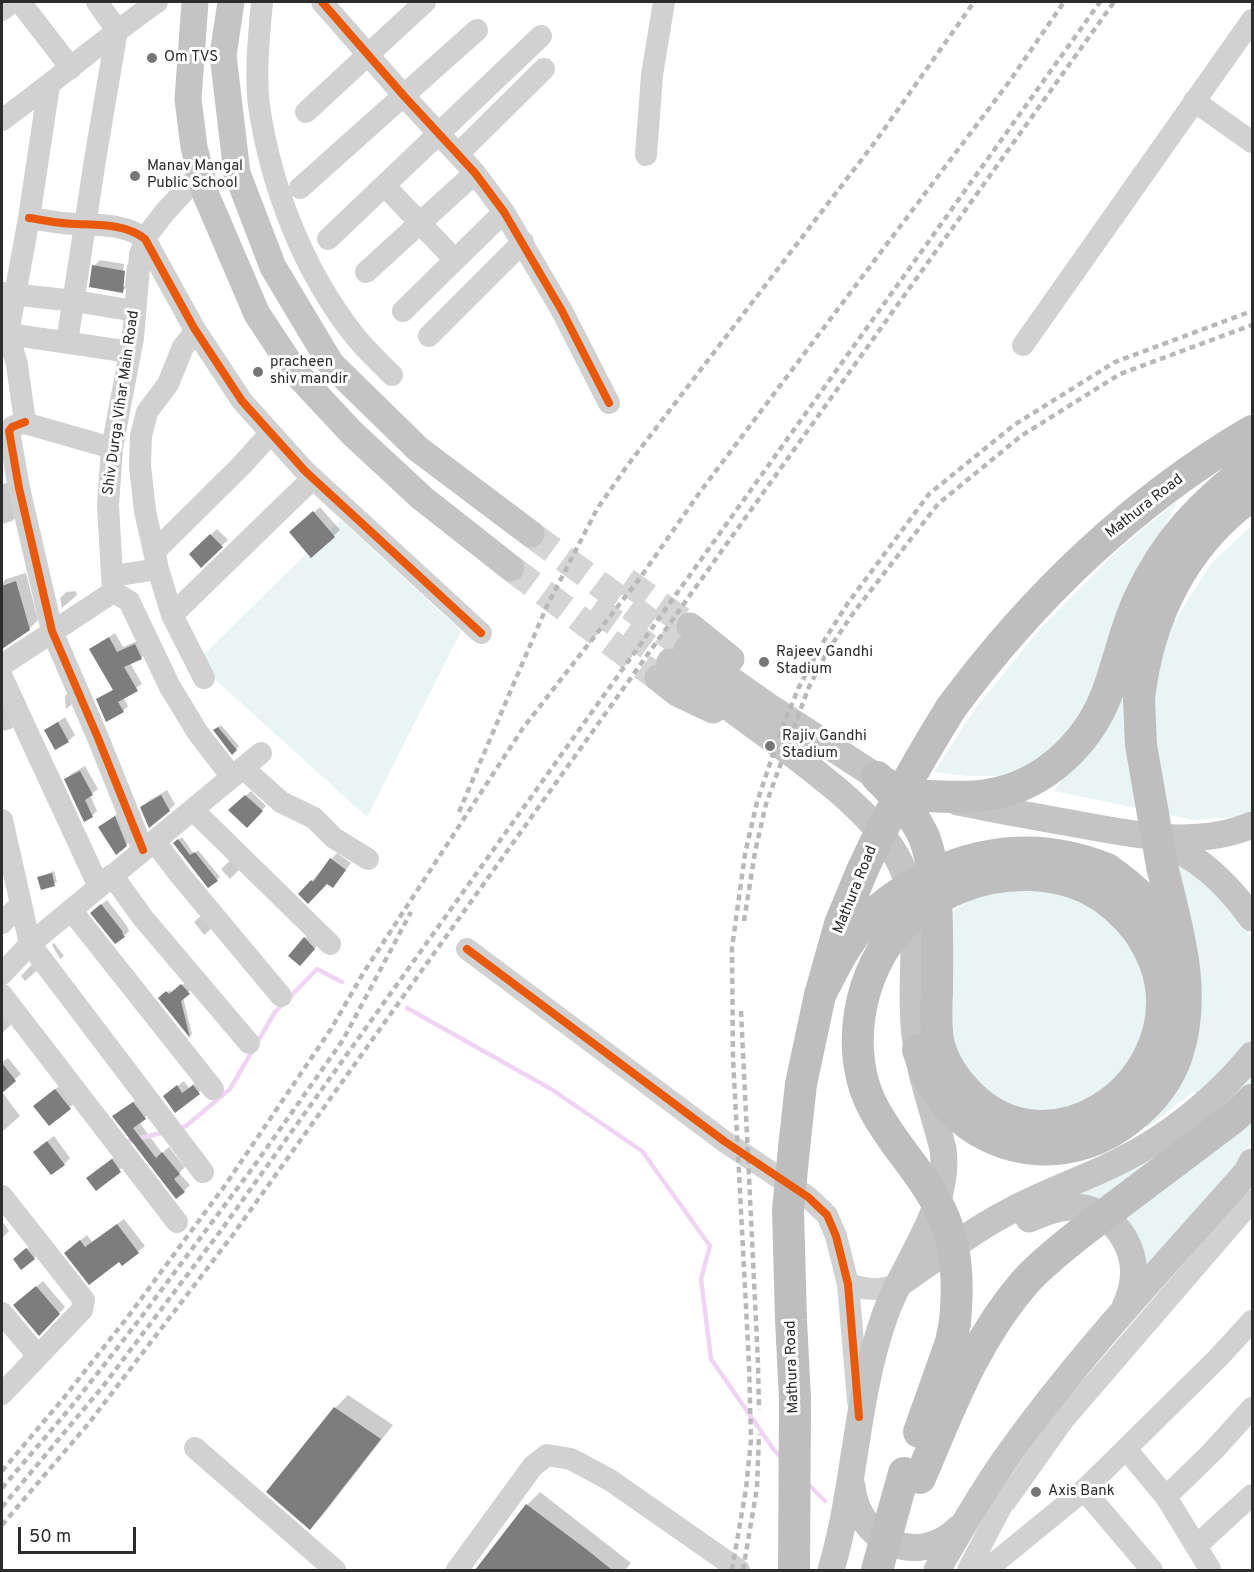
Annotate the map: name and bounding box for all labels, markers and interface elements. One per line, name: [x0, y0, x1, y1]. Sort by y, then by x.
place label: Om TVS: [164, 49, 218, 67]
marker: Om TVS: [145, 51, 159, 65]
place label: Manav Mangal Public School: [147, 158, 243, 193]
marker: Manav Mangal Public School: [128, 169, 142, 183]
street label: Shiv Durga Vihar Main Road: [100, 310, 144, 496]
place label: pracheen shiv mandir: [270, 354, 348, 389]
marker: pracheen shiv mandir: [251, 365, 265, 379]
street label: Mathura Road: [1103, 471, 1187, 543]
place label: Rajeev Gandhi Stadium: [776, 644, 873, 679]
marker: Rajeev Gandhi Stadium: [757, 655, 771, 669]
place label: Rajiv Gandhi Stadium: [782, 728, 867, 763]
marker: Rajiv Gandhi Stadium: [763, 739, 777, 753]
street label: Mathura Road: [830, 843, 882, 937]
street label: Mathura Road: [782, 1320, 804, 1414]
place label: Axis Bank: [1048, 1483, 1115, 1501]
marker: Axis Bank: [1029, 1485, 1043, 1499]
scale bar: [21, 1515, 140, 1553]
text: 50 m: [29, 1526, 71, 1549]

